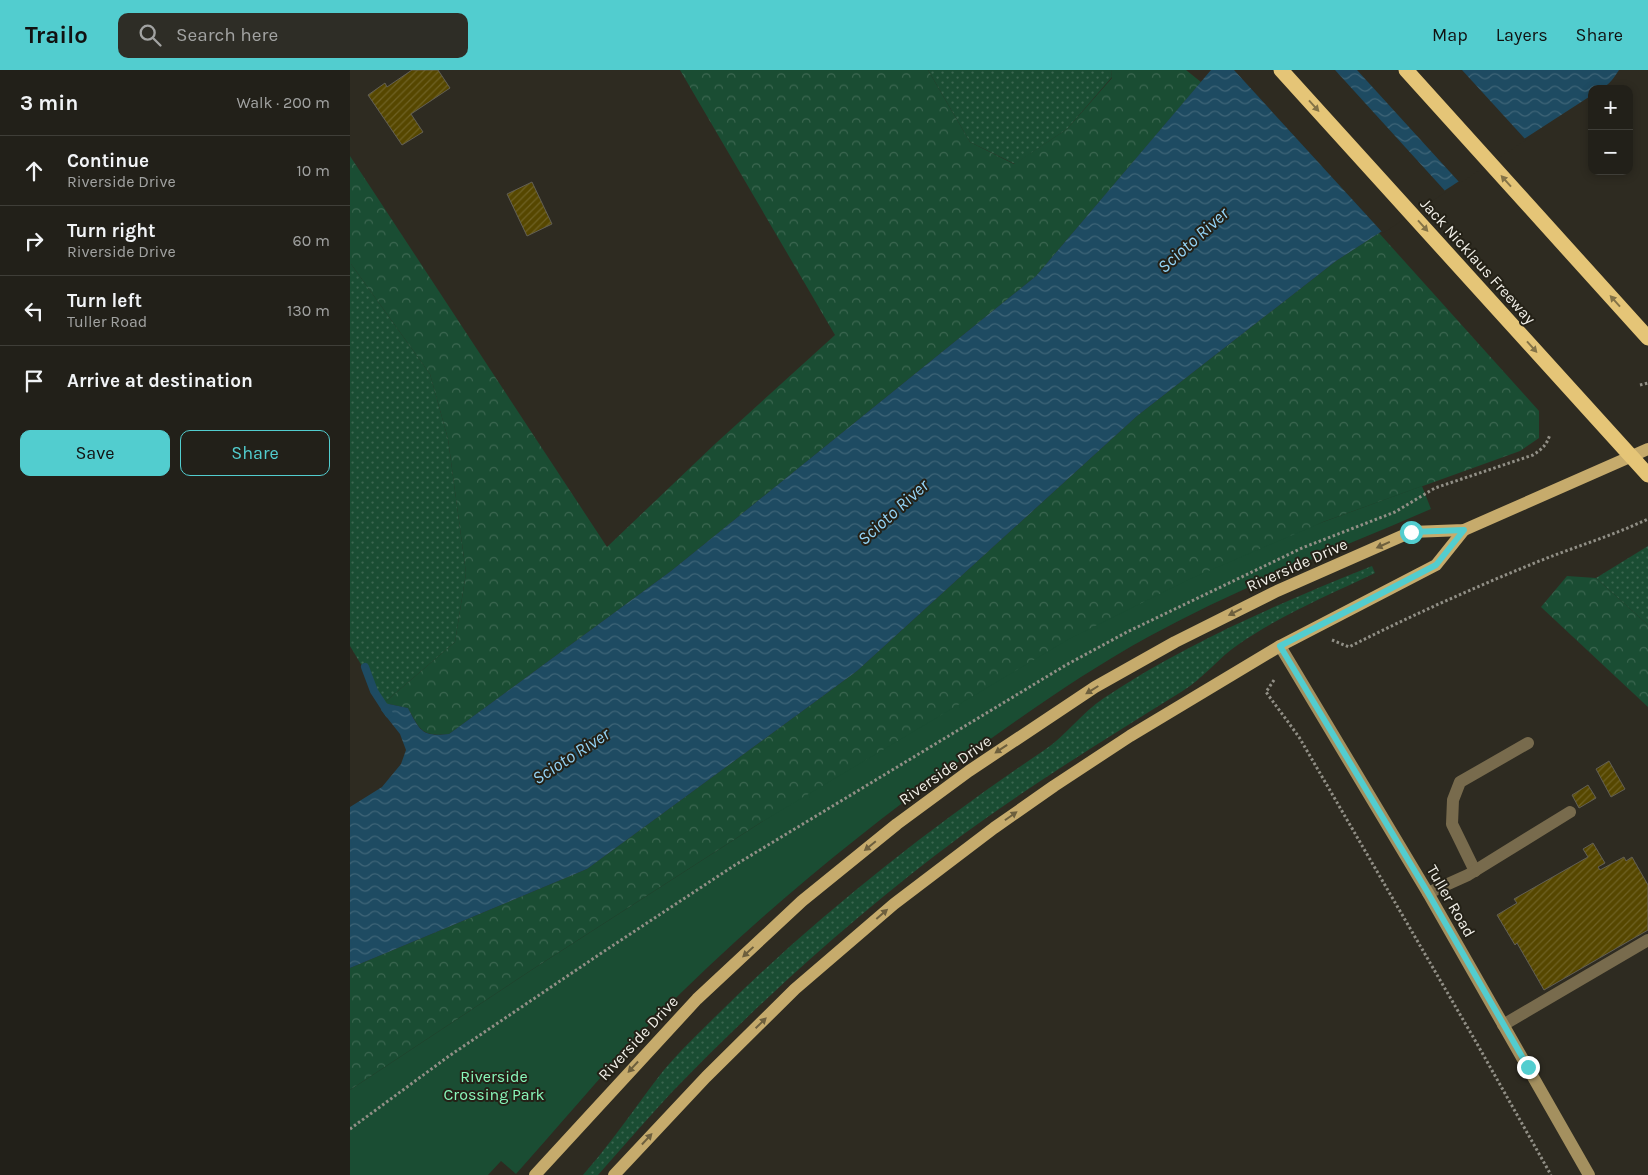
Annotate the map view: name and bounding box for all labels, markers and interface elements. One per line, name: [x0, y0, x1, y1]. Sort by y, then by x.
search box: [118, 13, 468, 58]
text: Trailo: [25, 21, 88, 49]
icon: search: [136, 21, 164, 49]
text: Search here: [176, 24, 278, 46]
text: Map: [1432, 24, 1468, 46]
text: Layers: [1496, 24, 1548, 46]
text: Share: [1576, 24, 1623, 46]
map controls: [1588, 85, 1633, 175]
button: +: [1588, 85, 1633, 130]
text: 3 min: [20, 91, 78, 115]
text: Walk · 200 m: [236, 93, 330, 112]
one-way arrow: [1308, 100, 1320, 112]
button: −: [1588, 130, 1633, 175]
text: Continue: [67, 150, 149, 172]
icon: ahead: [20, 157, 48, 185]
text: 10 m: [296, 161, 330, 180]
text: Riverside Drive: [67, 172, 176, 191]
one-way arrow: [1500, 175, 1512, 187]
street label: Jack Nicklaus Freeway: [1416, 194, 1540, 328]
water label: Scioto River: [1153, 202, 1234, 278]
text: Turn right: [67, 220, 156, 242]
one-way arrow: [1417, 220, 1429, 232]
icon: right: [20, 227, 48, 255]
text: 60 m: [293, 231, 330, 250]
text: Riverside Drive: [67, 242, 176, 261]
text: Turn left: [67, 290, 142, 312]
one-way arrow: [1609, 296, 1621, 308]
icon: left: [20, 297, 48, 325]
text: 130 m: [287, 301, 330, 320]
text: Tuller Road: [67, 312, 147, 331]
one-way arrow: [1526, 340, 1538, 352]
icon: arrive: [20, 367, 48, 395]
text: Arrive at destination: [67, 370, 253, 392]
button: Save: [20, 430, 170, 476]
button: Share: [180, 430, 330, 476]
water label: Scioto River: [853, 474, 934, 550]
route start: [1400, 521, 1423, 544]
street label: Riverside Drive: [1244, 534, 1350, 596]
one-way arrow: [1375, 541, 1390, 549]
one-way arrow: [1228, 608, 1242, 616]
one-way arrow: [1085, 685, 1099, 694]
water label: Scioto River: [528, 722, 615, 789]
street label: Riverside Drive: [895, 731, 995, 809]
one-way arrow: [995, 745, 1008, 754]
one-way arrow: [1004, 811, 1017, 821]
one-way arrow: [864, 840, 877, 851]
street label: Tuller Road: [1423, 862, 1479, 940]
one-way arrow: [875, 909, 888, 920]
one-way arrow: [742, 946, 754, 958]
street label: Riverside Drive: [594, 992, 682, 1084]
one-way arrow: [754, 1017, 766, 1029]
route end: [1517, 1056, 1540, 1079]
one-way arrow: [627, 1061, 639, 1073]
park label: Riverside Crossing Park: [444, 1067, 544, 1104]
one-way arrow: [641, 1133, 653, 1145]

